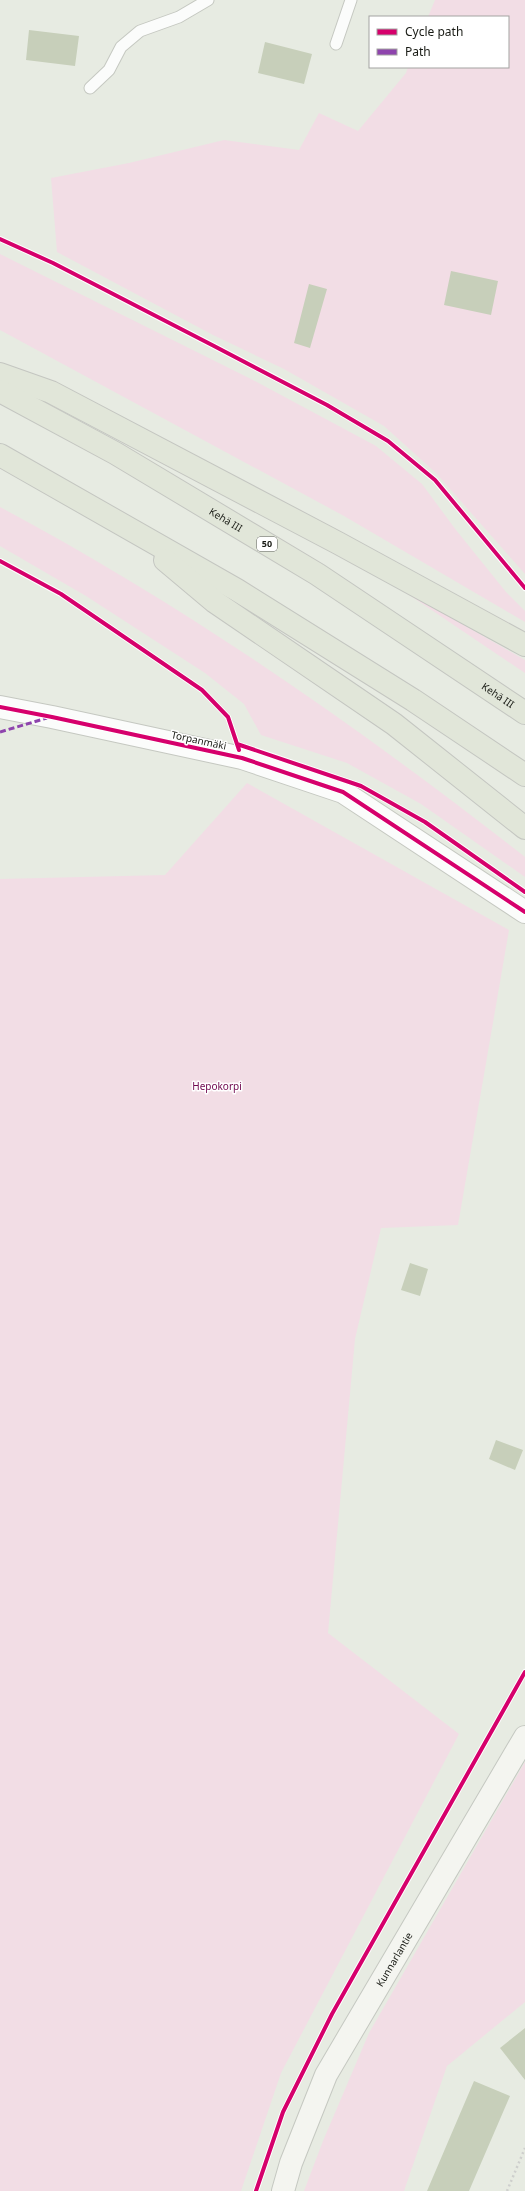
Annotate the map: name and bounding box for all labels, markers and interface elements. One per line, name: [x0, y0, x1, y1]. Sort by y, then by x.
legend: [369, 16, 509, 68]
text: Cycle path: [405, 23, 463, 40]
text: Path: [405, 43, 431, 60]
street label: Kehä III: [207, 504, 245, 535]
road number: 50: [257, 537, 277, 551]
street label: Kehä III: [479, 679, 517, 711]
street label: Torpanmäki: [170, 727, 228, 753]
park label: Hepokorpi: [192, 1079, 242, 1093]
street label: Kunnarlantie: [373, 1929, 416, 1989]

